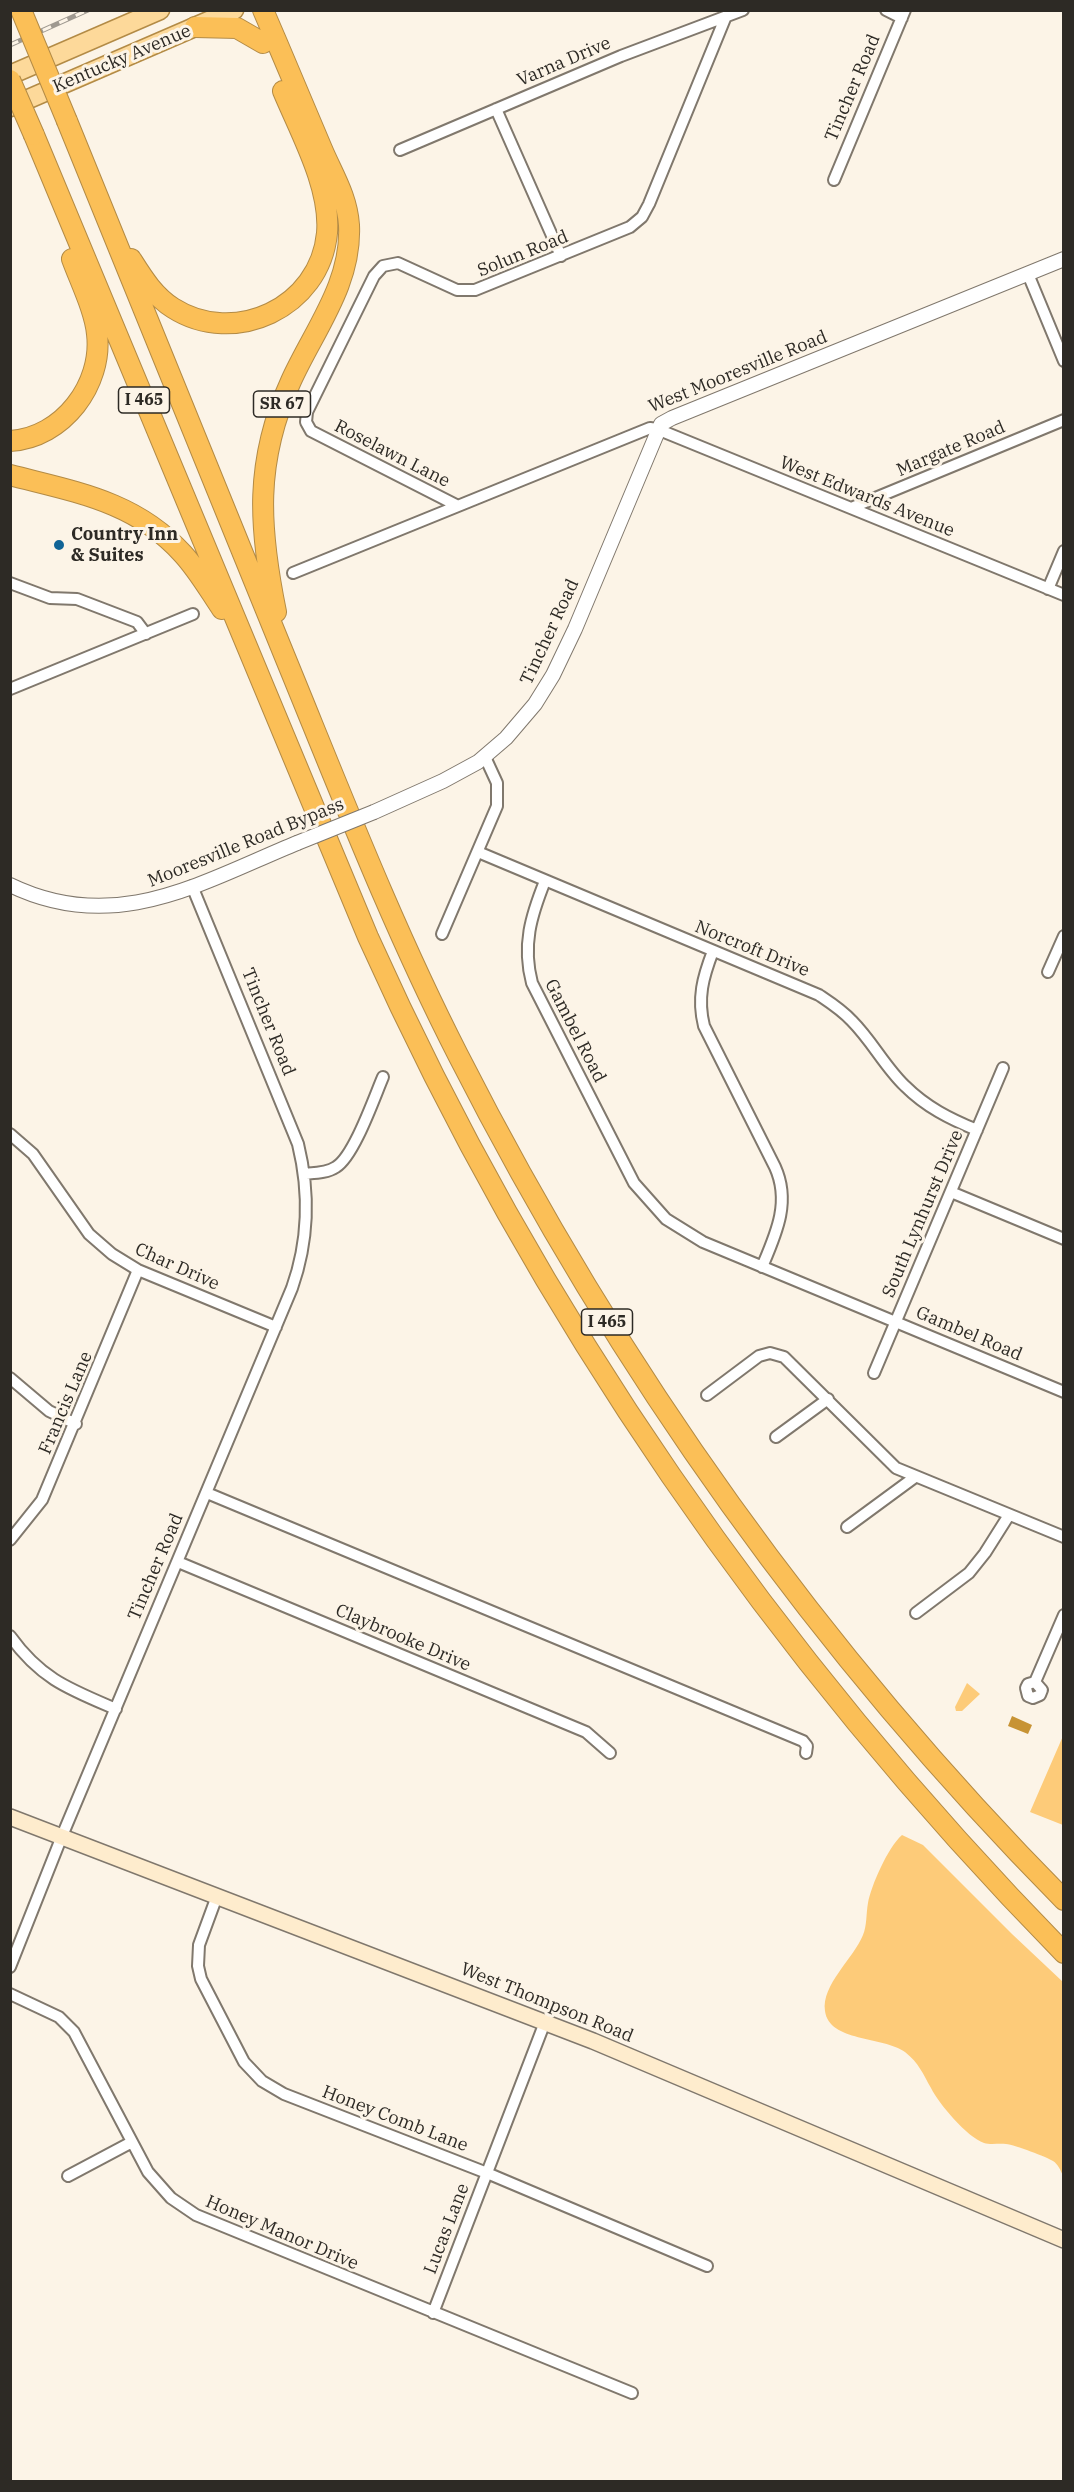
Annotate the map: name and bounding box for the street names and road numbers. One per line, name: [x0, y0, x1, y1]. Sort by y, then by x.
street label: Kentucky Avenue: [50, 20, 194, 98]
street label: Tincher Road: [821, 31, 885, 145]
street label: Varna Drive: [514, 33, 614, 91]
street label: Solun Road: [475, 226, 571, 282]
street label: West Mooresville Road: [646, 326, 830, 418]
road number: I 465: [118, 387, 170, 413]
road number: SR 67: [254, 391, 310, 417]
street label: Roselawn Lane: [331, 416, 453, 492]
street label: Margate Road: [893, 416, 1009, 482]
street label: West Edwards Avenue: [776, 452, 958, 542]
street label: Tincher Road: [516, 576, 584, 688]
street label: Mooresville Road Bypass: [145, 794, 347, 892]
street label: Norcroft Drive: [692, 916, 812, 982]
street label: Tincher Road: [237, 965, 299, 1079]
street label: Gambel Road: [540, 976, 610, 1086]
street label: South Lynhurst Drive: [878, 1127, 968, 1301]
street label: Char Drive: [131, 1239, 223, 1295]
street label: Gambel Road: [913, 1302, 1025, 1366]
road number: I 465: [582, 1309, 632, 1335]
street label: Francis Lane: [35, 1348, 97, 1458]
street label: Tincher Road: [124, 1510, 188, 1624]
street label: Claybrooke Drive: [332, 1600, 474, 1676]
street label: West Thompson Road: [458, 1958, 636, 2048]
street label: Honey Comb Lane: [319, 2081, 471, 2157]
street label: Lucas Lane: [420, 2181, 474, 2277]
street label: Honey Manor Drive: [202, 2191, 362, 2275]

